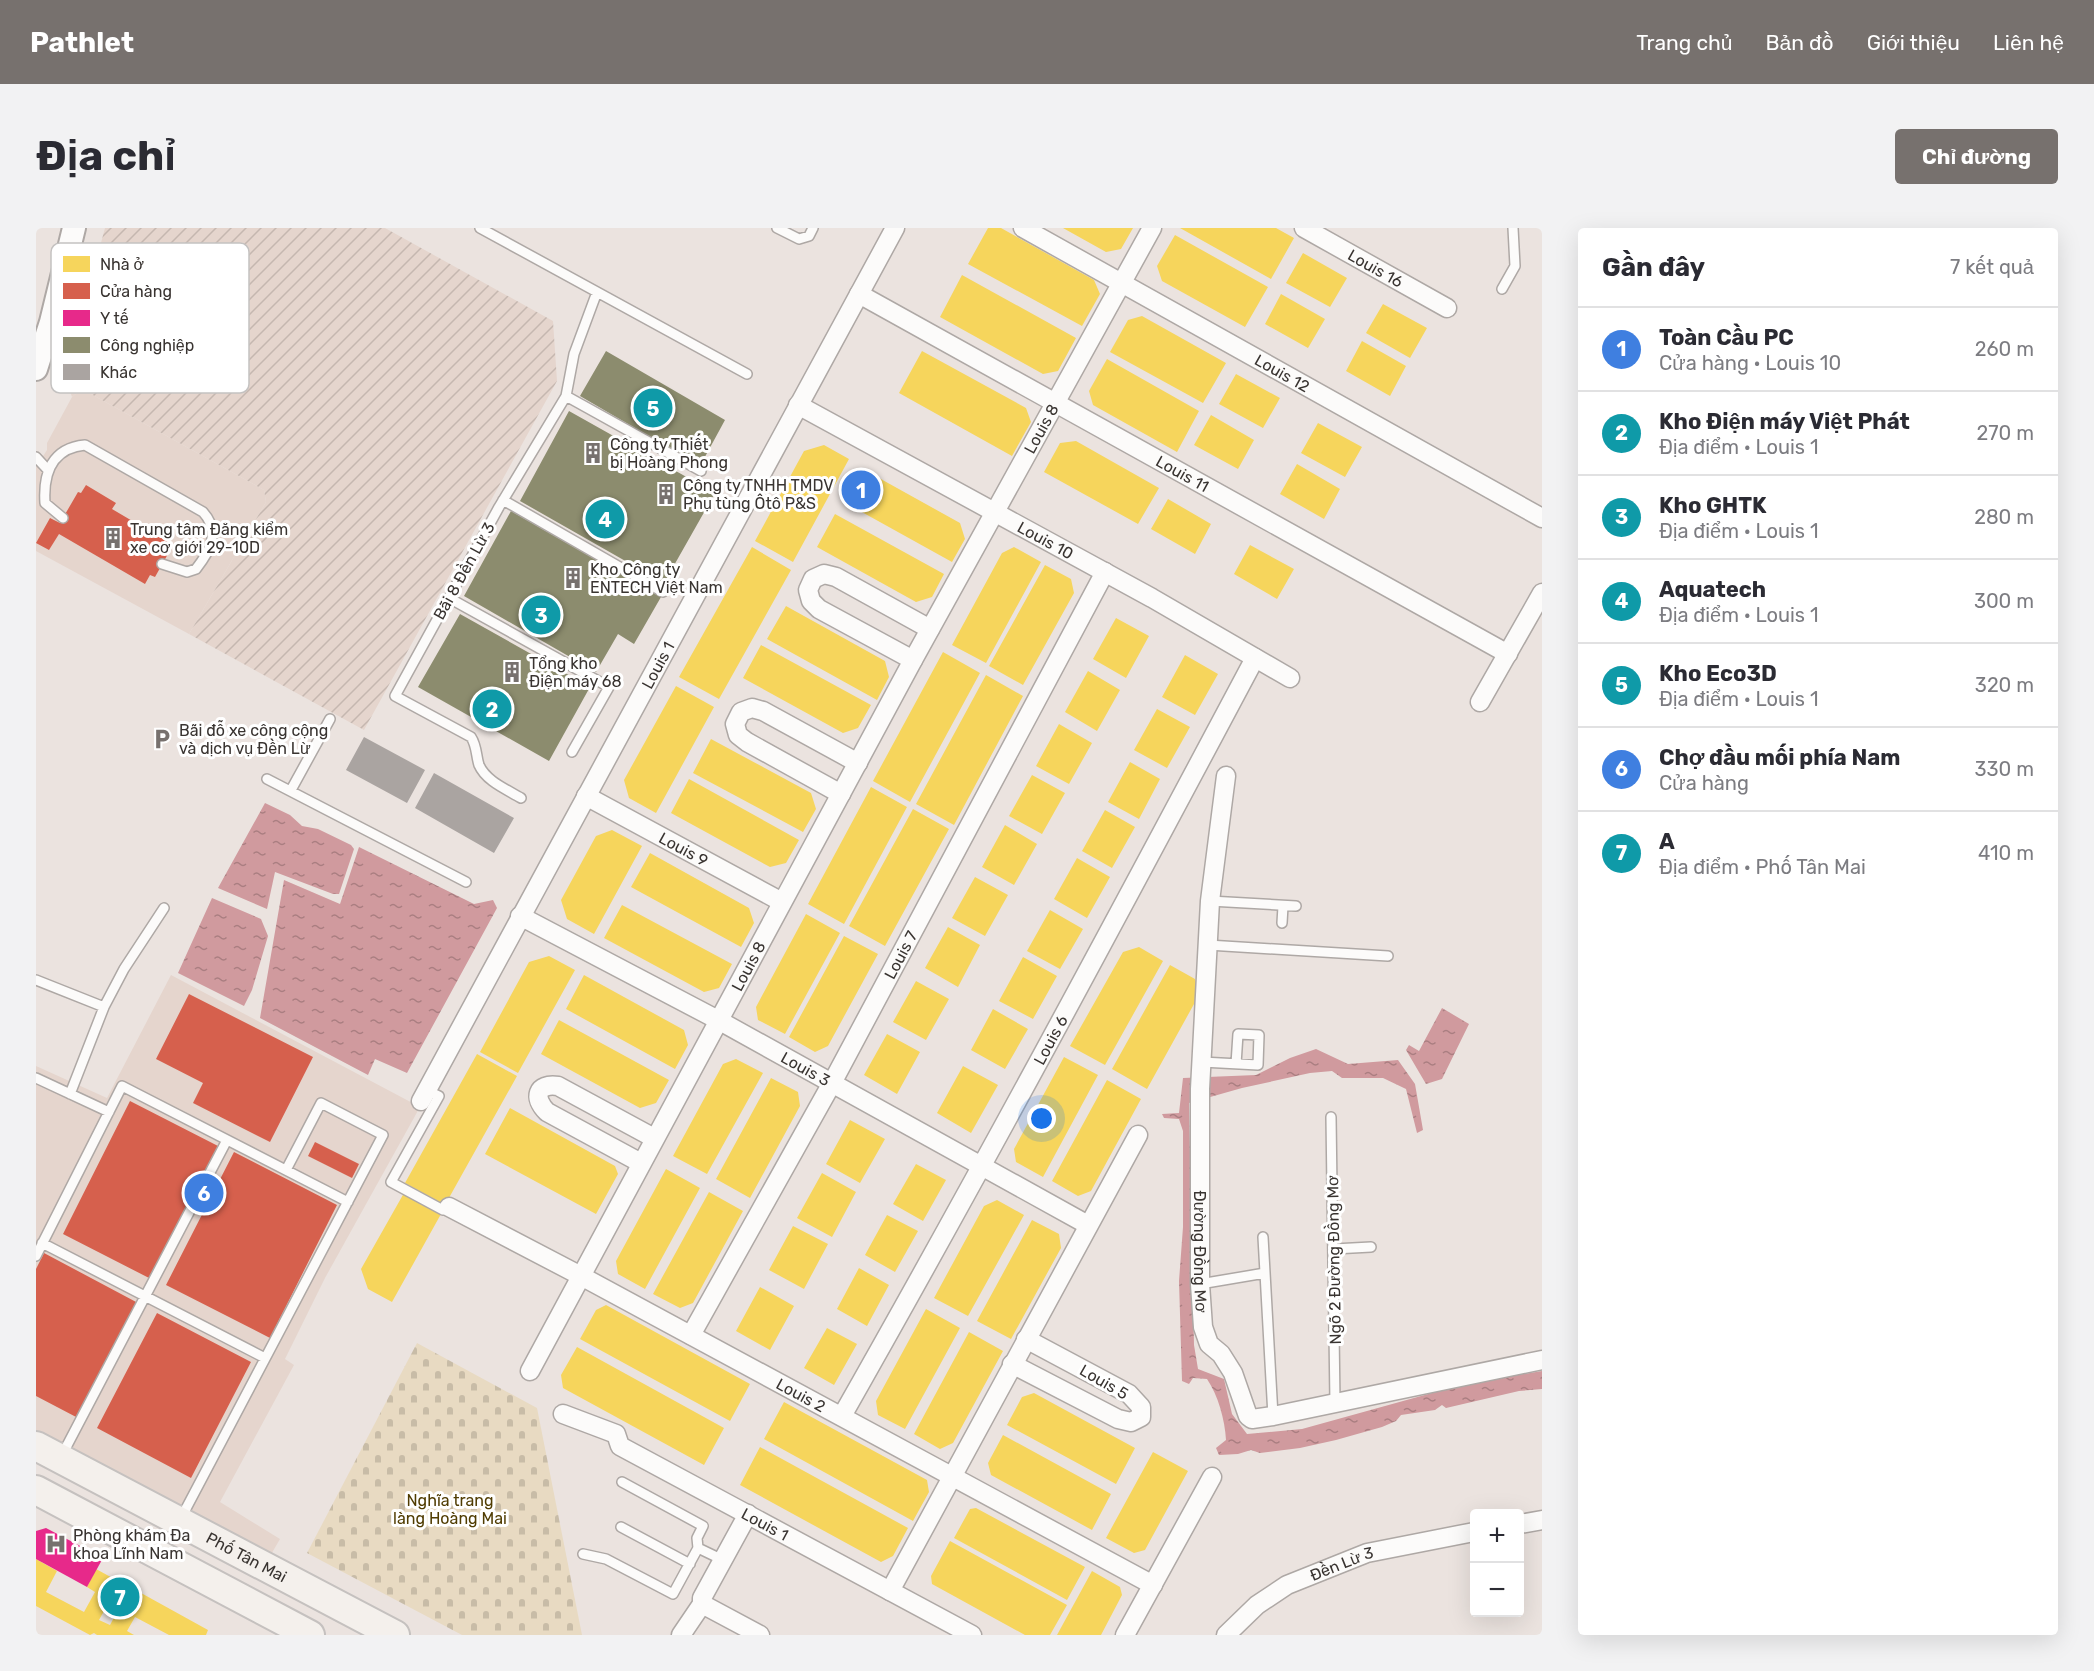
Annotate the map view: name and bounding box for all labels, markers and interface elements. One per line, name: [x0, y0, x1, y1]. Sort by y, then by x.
text: Pathlet: [30, 26, 134, 59]
text: Trang chủ: [1636, 30, 1733, 55]
text: Bản đồ: [1766, 30, 1834, 55]
text: Giới thiệu: [1867, 30, 1960, 55]
text: Liên hệ: [1993, 30, 2064, 55]
button: Chỉ đường: [1895, 129, 2058, 184]
text: Địa chỉ: [36, 131, 176, 181]
legend: [51, 243, 249, 393]
street label: Louis 16: [1345, 245, 1407, 291]
text: Gần đây: [1602, 252, 1705, 283]
text: Nhà ở: [100, 255, 145, 274]
text: 7 kết quả: [1950, 255, 2034, 279]
text: Cửa hàng: [100, 282, 172, 301]
text: Y tế: [100, 308, 129, 328]
text: Toàn Cầu PC: [1659, 324, 1794, 351]
text: Công nghiệp: [100, 336, 194, 355]
text: 1: [1617, 337, 1626, 361]
text: 260 m: [1975, 337, 2034, 361]
street label: Louis 12: [1251, 350, 1313, 396]
text: Cửa hàng · Louis 10: [1659, 351, 1841, 375]
text: Khác: [100, 363, 137, 382]
pin: 5: [634, 386, 672, 430]
street label: Louis 8: [1020, 400, 1062, 457]
text: Kho Điện máy Việt Phát: [1659, 408, 1910, 435]
text: 2: [1615, 421, 1628, 445]
text: 270 m: [1977, 421, 2034, 445]
place label: Công ty Thiết bị Hoàng Phong: [610, 433, 728, 472]
text: Địa điểm · Louis 1: [1659, 435, 1818, 459]
building icon: Công ty Thiết bị Hoàng Phong: [581, 441, 605, 465]
street label: Louis 11: [1153, 451, 1212, 496]
pin: 1: [842, 468, 880, 512]
place label: Công ty TNHH TMDV Phụ tùng Ôtô P&S: [683, 476, 834, 513]
building icon: Công ty TNHH TMDV Phụ tùng Ôtô P&S: [654, 482, 678, 506]
text: Kho GHTK: [1659, 492, 1767, 519]
pin: 4: [586, 496, 624, 542]
text: 3: [1615, 505, 1628, 529]
text: 280 m: [1974, 505, 2034, 529]
street label: Louis 10: [1014, 517, 1077, 563]
street label: Bãi 8 Đền Lừ 3: [428, 518, 499, 623]
text: Địa điểm · Louis 1: [1659, 519, 1818, 543]
place label: Trung tâm Đăng kiểm xe cơ giới 29-10D: [130, 520, 288, 557]
building icon: Trung tâm Đăng kiểm xe cơ giới 29-10D: [101, 526, 125, 550]
place label: Kho Công ty ENTECH Việt Nam: [590, 560, 723, 597]
building icon: Kho Công ty ENTECH Việt Nam: [561, 566, 585, 590]
text: Aquatech: [1659, 576, 1766, 603]
text: 4: [1615, 589, 1628, 613]
text: 300 m: [1974, 589, 2034, 613]
pin: 3: [522, 592, 560, 638]
text: Địa điểm · Louis 1: [1659, 603, 1818, 627]
street label: Louis 1: [637, 638, 678, 692]
place label: Tổng kho Điện máy 68: [529, 654, 622, 691]
building icon: Tổng kho Điện máy 68: [500, 660, 524, 684]
text: Kho Eco3D: [1659, 660, 1777, 687]
text: 5: [1615, 673, 1628, 697]
text: 320 m: [1975, 673, 2034, 697]
pin: 2: [472, 686, 512, 732]
text: Địa điểm · Louis 1: [1659, 687, 1818, 711]
place label: Bãi đỗ xe công cộng và dịch vụ Đền Lừ: [179, 719, 328, 758]
parking icon: Bãi đỗ xe công cộng và dịch vụ Đền Lừ: [150, 727, 174, 751]
text: Chợ đầu mối phía Nam: [1659, 744, 1900, 771]
text: 6: [1615, 757, 1628, 781]
text: 330 m: [1975, 757, 2034, 781]
text: Cửa hàng: [1659, 771, 1749, 795]
street label: Louis 9: [656, 828, 712, 870]
text: A: [1659, 828, 1675, 855]
text: 7: [1616, 841, 1627, 865]
text: 410 m: [1978, 841, 2034, 865]
text: Địa điểm · Phố Tân Mai: [1659, 855, 1866, 879]
street label: Louis 7: [880, 928, 921, 982]
street label: Louis 8: [727, 938, 769, 994]
street label: Louis 6: [1029, 1012, 1072, 1068]
street label: Louis 3: [778, 1047, 834, 1090]
your location: [1027, 1104, 1056, 1133]
pin: 6: [184, 1170, 224, 1216]
street label: Ngõ 2 Đường Đồng Mơ: [1322, 1175, 1345, 1345]
street label: Đường Đồng Mơ: [1191, 1191, 1212, 1314]
street label: Louis 5: [1076, 1360, 1132, 1404]
street label: Louis 2: [773, 1374, 829, 1416]
park label: Nghĩa trang làng Hoàng Mai: [393, 1491, 507, 1528]
street label: Louis 1: [738, 1504, 792, 1544]
map controls: [1470, 1509, 1524, 1617]
button: +: [1470, 1509, 1524, 1563]
place label: Phòng khám Đa khoa Lĩnh Nam: [73, 1526, 190, 1563]
street label: Phố Tân Mai: [203, 1528, 290, 1586]
hospital icon: Phòng khám Đa khoa Lĩnh Nam: [44, 1532, 68, 1556]
street label: Đền Lừ 3: [1307, 1542, 1375, 1584]
button: −: [1470, 1563, 1524, 1617]
pin: 7: [100, 1574, 140, 1620]

